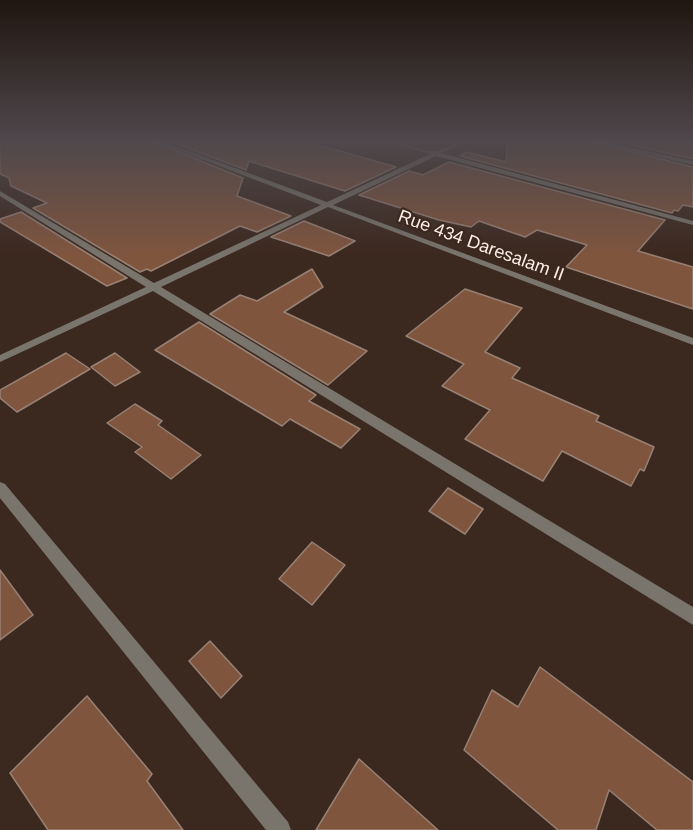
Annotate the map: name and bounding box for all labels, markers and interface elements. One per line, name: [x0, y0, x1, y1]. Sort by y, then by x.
street label: Rue 434 Daresalam II: [395, 206, 567, 286]

